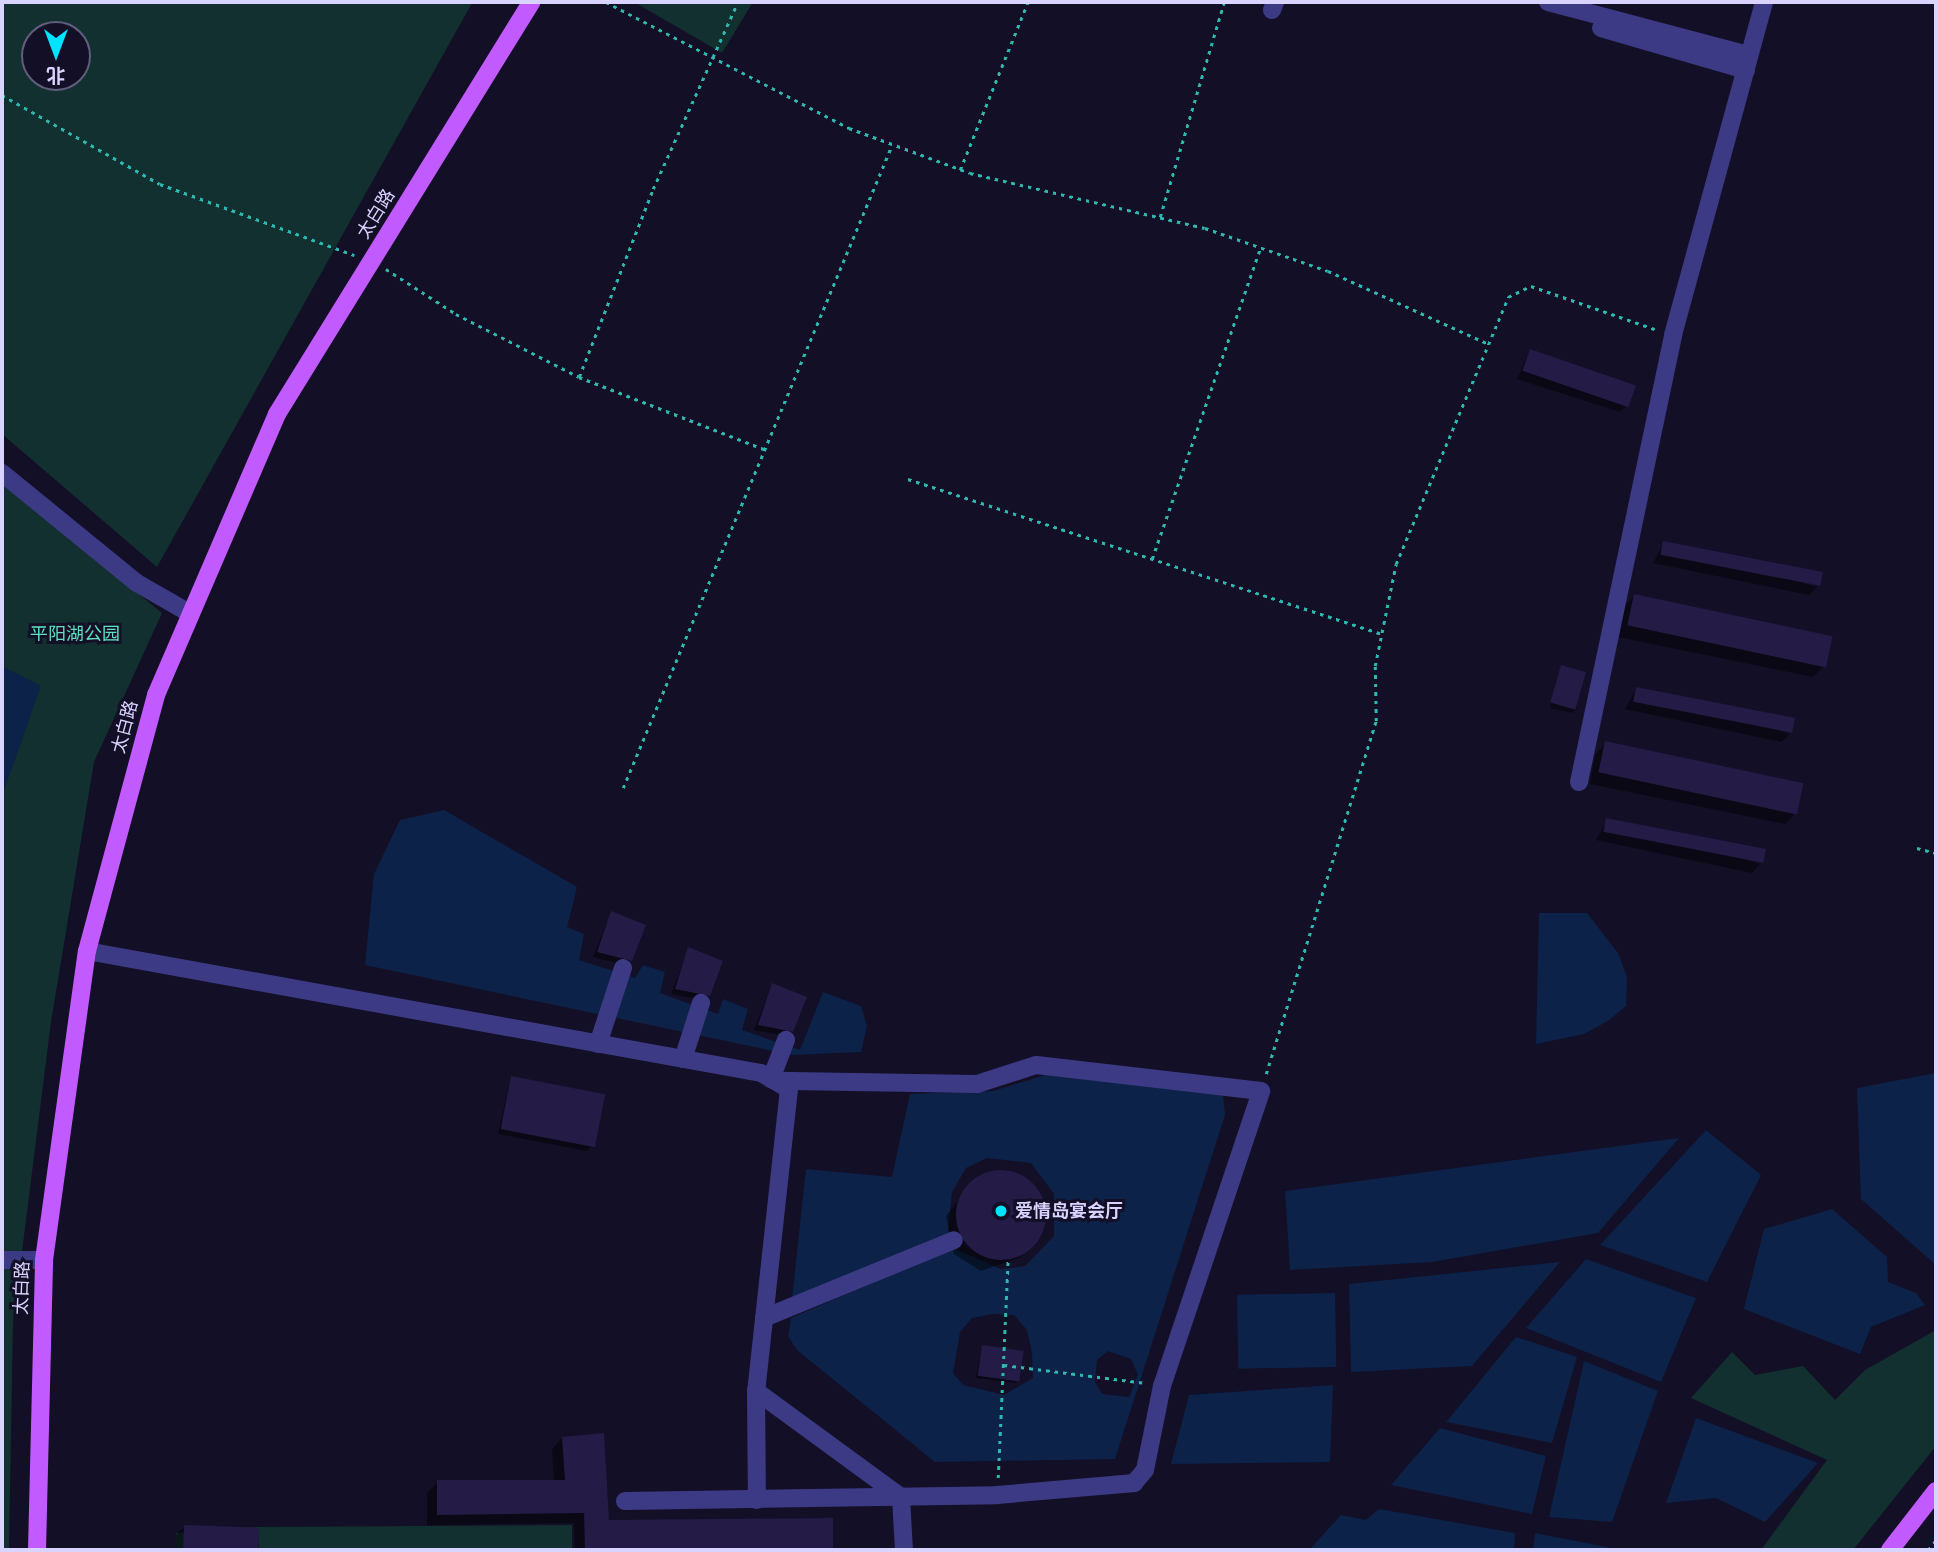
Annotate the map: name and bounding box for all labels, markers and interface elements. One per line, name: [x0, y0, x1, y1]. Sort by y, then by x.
north arrow: [21, 21, 91, 91]
text: 北: [47, 64, 66, 87]
street label: 太白路: [353, 185, 399, 243]
park label: 平阳湖公园: [30, 623, 120, 645]
street label: 太白路: [108, 698, 142, 756]
place label: 爱情岛宴会厅: [1015, 1200, 1123, 1222]
marker: 爱情岛宴会厅: [993, 1203, 1009, 1219]
street label: 太白路: [10, 1261, 34, 1315]

